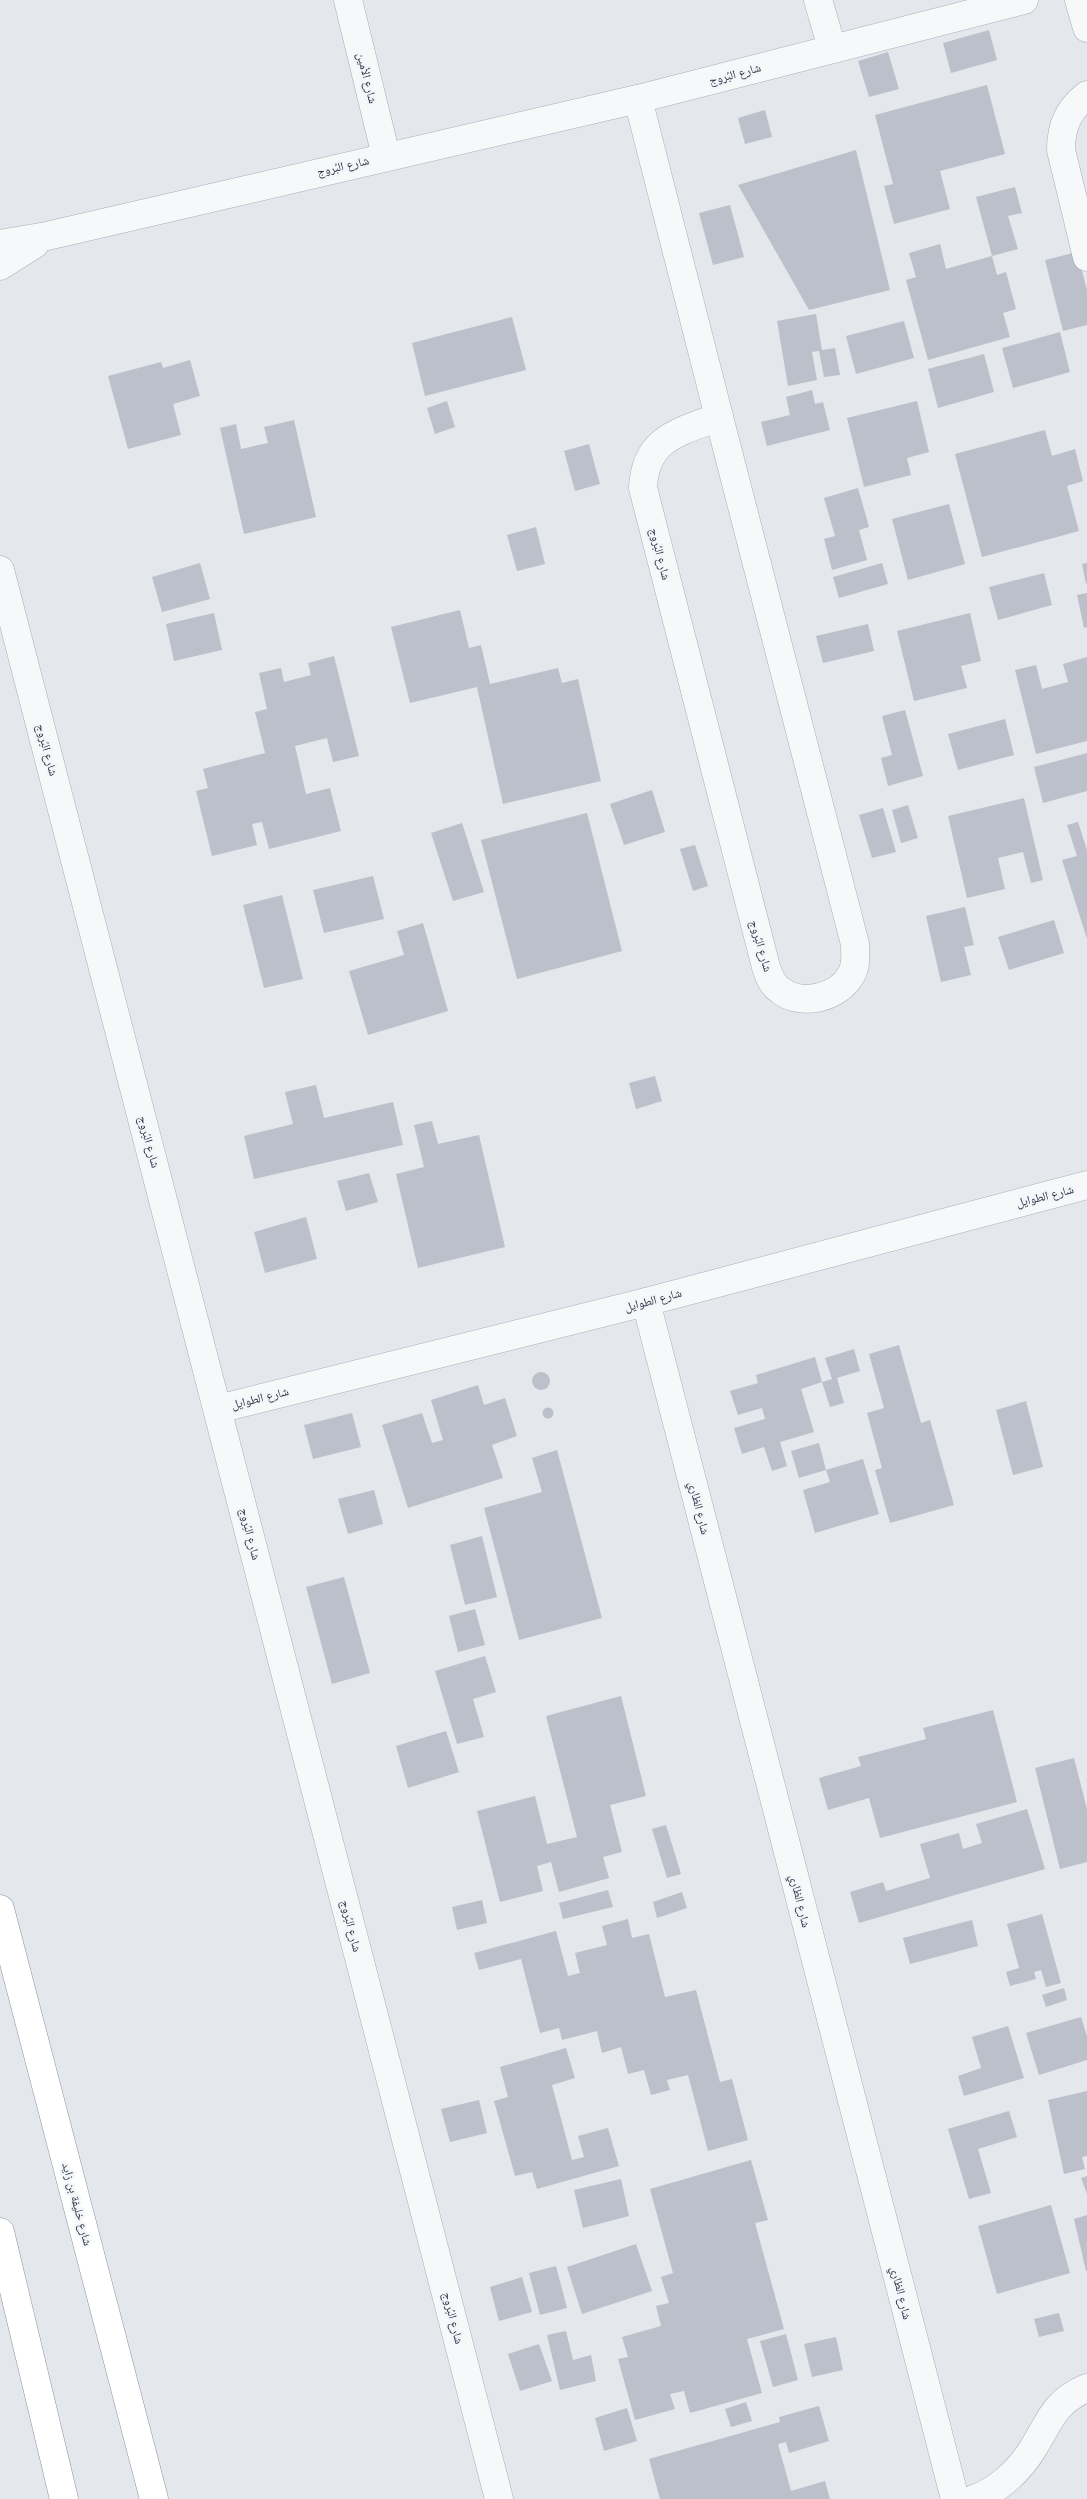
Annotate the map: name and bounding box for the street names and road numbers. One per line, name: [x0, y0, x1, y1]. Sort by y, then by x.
street label: شارع الأمين: [353, 51, 380, 105]
street label: شارع البُروج: [708, 60, 763, 89]
street label: شارع البُروج: [316, 153, 371, 180]
street label: شارع البُروج: [646, 527, 673, 582]
street label: شارع البُروج: [32, 723, 61, 778]
street label: شارع البُروج: [746, 919, 775, 974]
street label: شارع البُروج: [134, 1115, 163, 1170]
street label: شارع الطوايل: [1015, 1182, 1076, 1211]
street label: شارع الطوايل: [623, 1286, 684, 1315]
street label: شارع الطوايل: [230, 1384, 291, 1413]
street label: شارع الظاري: [683, 1480, 712, 1537]
street label: شارع البُروج: [236, 1507, 263, 1562]
street label: شارع الظاري: [784, 1873, 813, 1930]
street label: شارع البُروج: [337, 1899, 364, 1954]
street label: شارع خليفة بن زايد: [58, 2161, 95, 2247]
street label: شارع الظاري: [885, 2265, 914, 2322]
street label: شارع البُروج: [439, 2291, 466, 2346]

